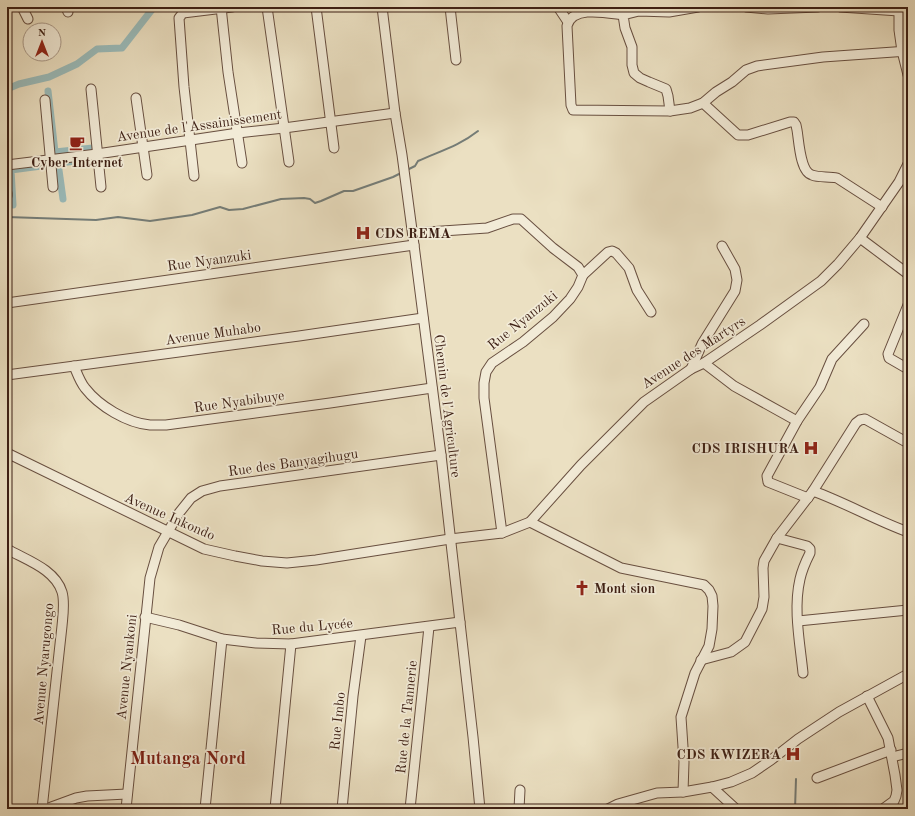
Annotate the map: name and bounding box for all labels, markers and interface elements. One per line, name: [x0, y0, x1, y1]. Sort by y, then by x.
north arrow: [22, 22, 62, 62]
text: N: [38, 28, 47, 39]
street label: Avenue de l'Assainissement: [116, 107, 283, 145]
cafe icon: Cyber Internet: [68, 134, 86, 152]
place label: Cyber Internet: [31, 156, 123, 170]
hospital icon: CDS REMA: [354, 224, 372, 242]
place label: CDS REMA: [375, 227, 451, 241]
street label: Rue Nyanzuki: [166, 248, 252, 274]
street label: Rue Nyanzuki: [485, 289, 560, 353]
street label: Avenue des Martyrs: [639, 314, 748, 392]
street label: Avenue Muhabo: [165, 320, 262, 348]
street label: Chemin de l'Agriculture: [431, 334, 463, 479]
street label: Rue Nyabibuye: [193, 389, 285, 415]
hospital icon: CDS IRISHURA: [802, 439, 820, 457]
place label: CDS IRISHURA: [692, 442, 799, 456]
street label: Rue des Banyagihugu: [227, 447, 360, 479]
street label: Avenue Inkondo: [122, 491, 217, 543]
church icon: Mont sion: [573, 579, 591, 597]
place label: Mont sion: [594, 582, 656, 596]
street label: Avenue Nyarugongo: [32, 602, 56, 726]
street label: Avenue Nyankoni: [114, 613, 140, 721]
street label: Rue du Lycée: [271, 616, 353, 638]
street label: Rue de la Tannerie: [394, 660, 420, 774]
street label: Rue Imbo: [328, 691, 348, 751]
hospital icon: CDS KWIZERA: [784, 745, 802, 763]
place label: CDS KWIZERA: [677, 748, 781, 762]
district label: Mutanga Nord: [130, 750, 246, 768]

